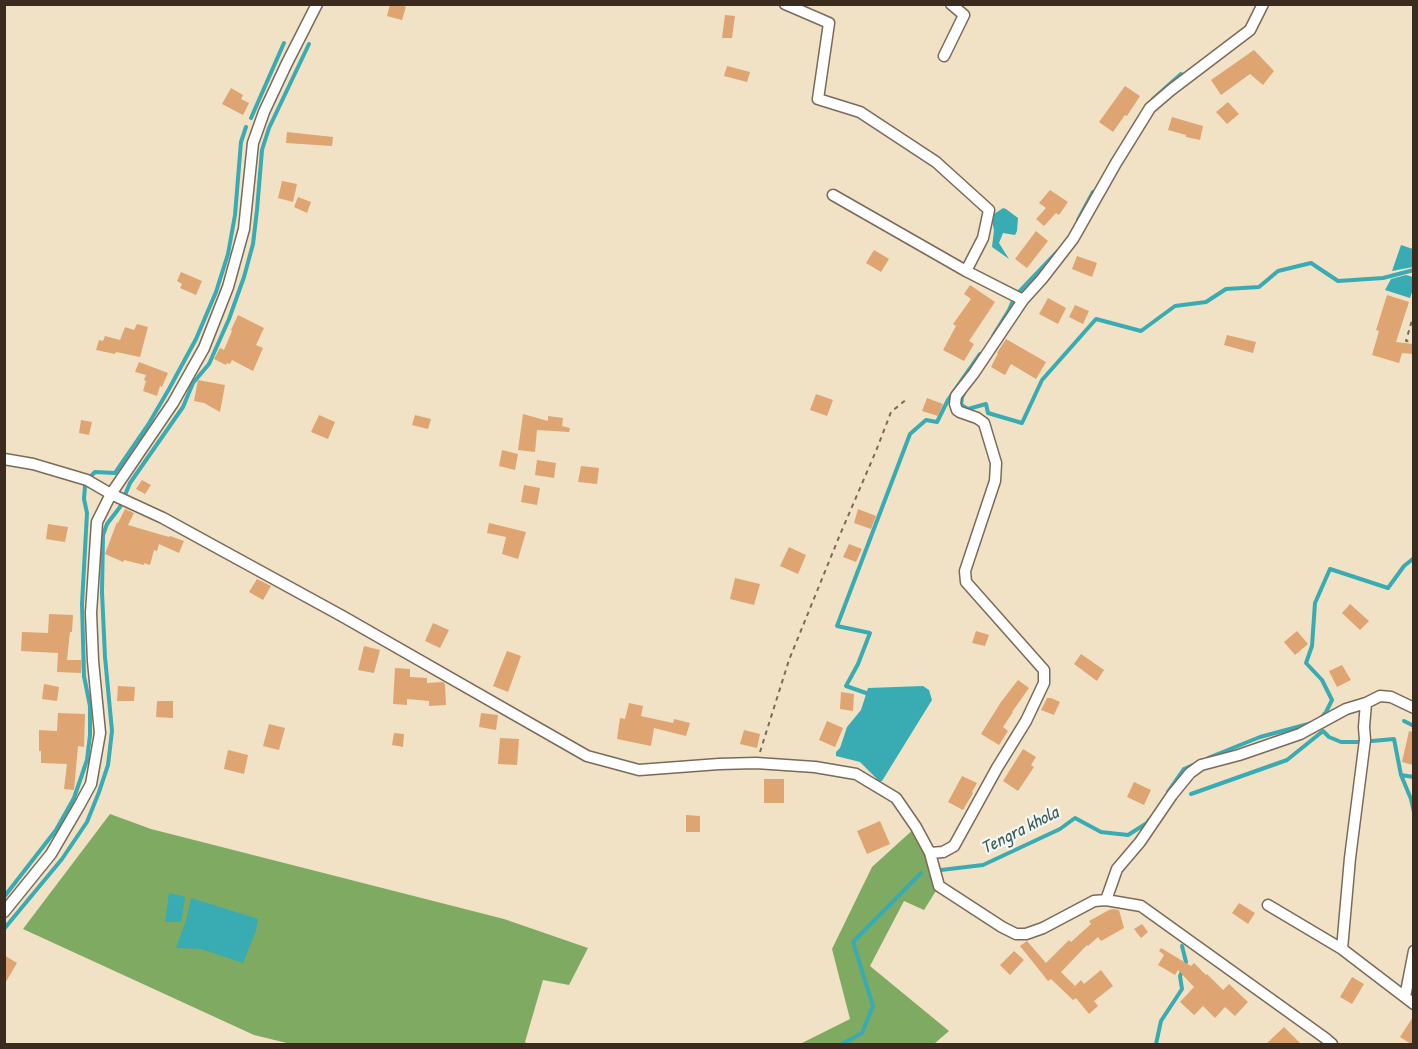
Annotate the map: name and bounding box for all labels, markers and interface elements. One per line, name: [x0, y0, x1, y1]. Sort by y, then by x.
water label: Tengra khola: [978, 802, 1062, 860]

